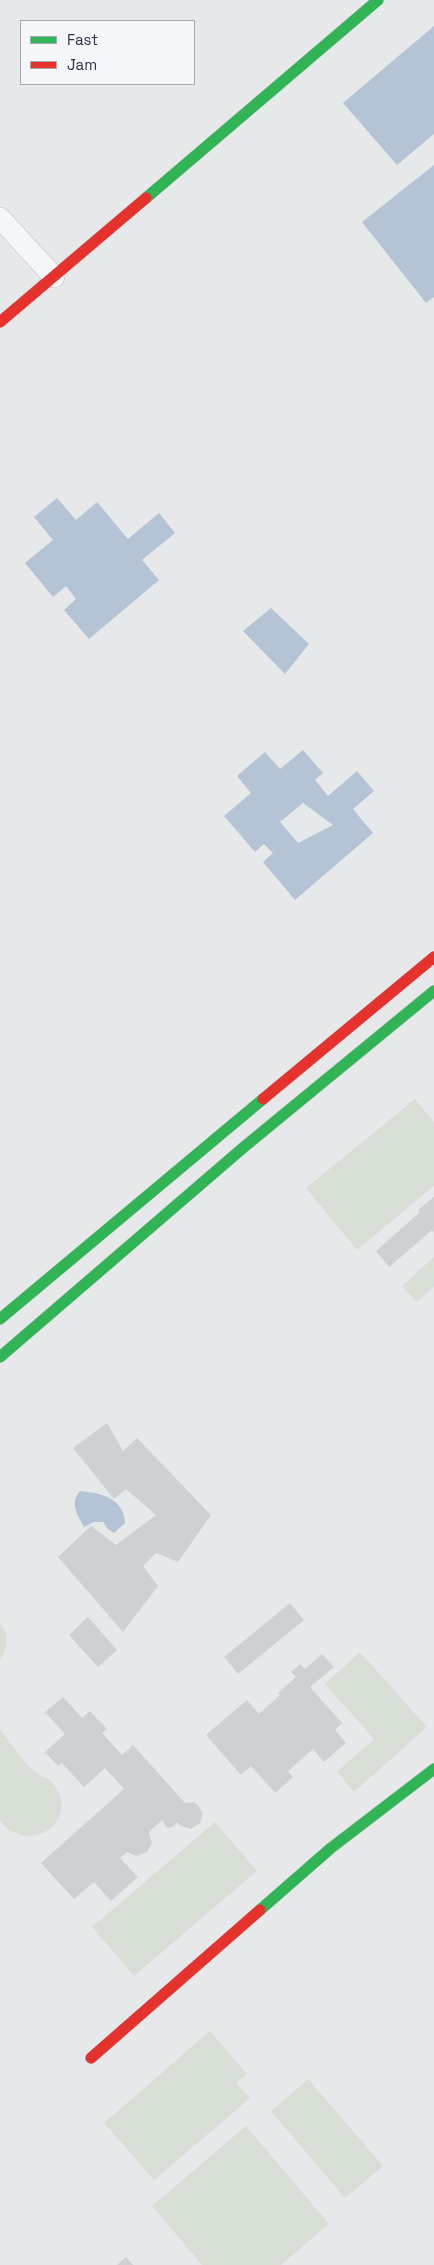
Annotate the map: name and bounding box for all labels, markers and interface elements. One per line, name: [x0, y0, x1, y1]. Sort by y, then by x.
legend: [20, 20, 195, 85]
text: Fast: [67, 30, 98, 49]
text: Jam: [67, 55, 97, 74]

